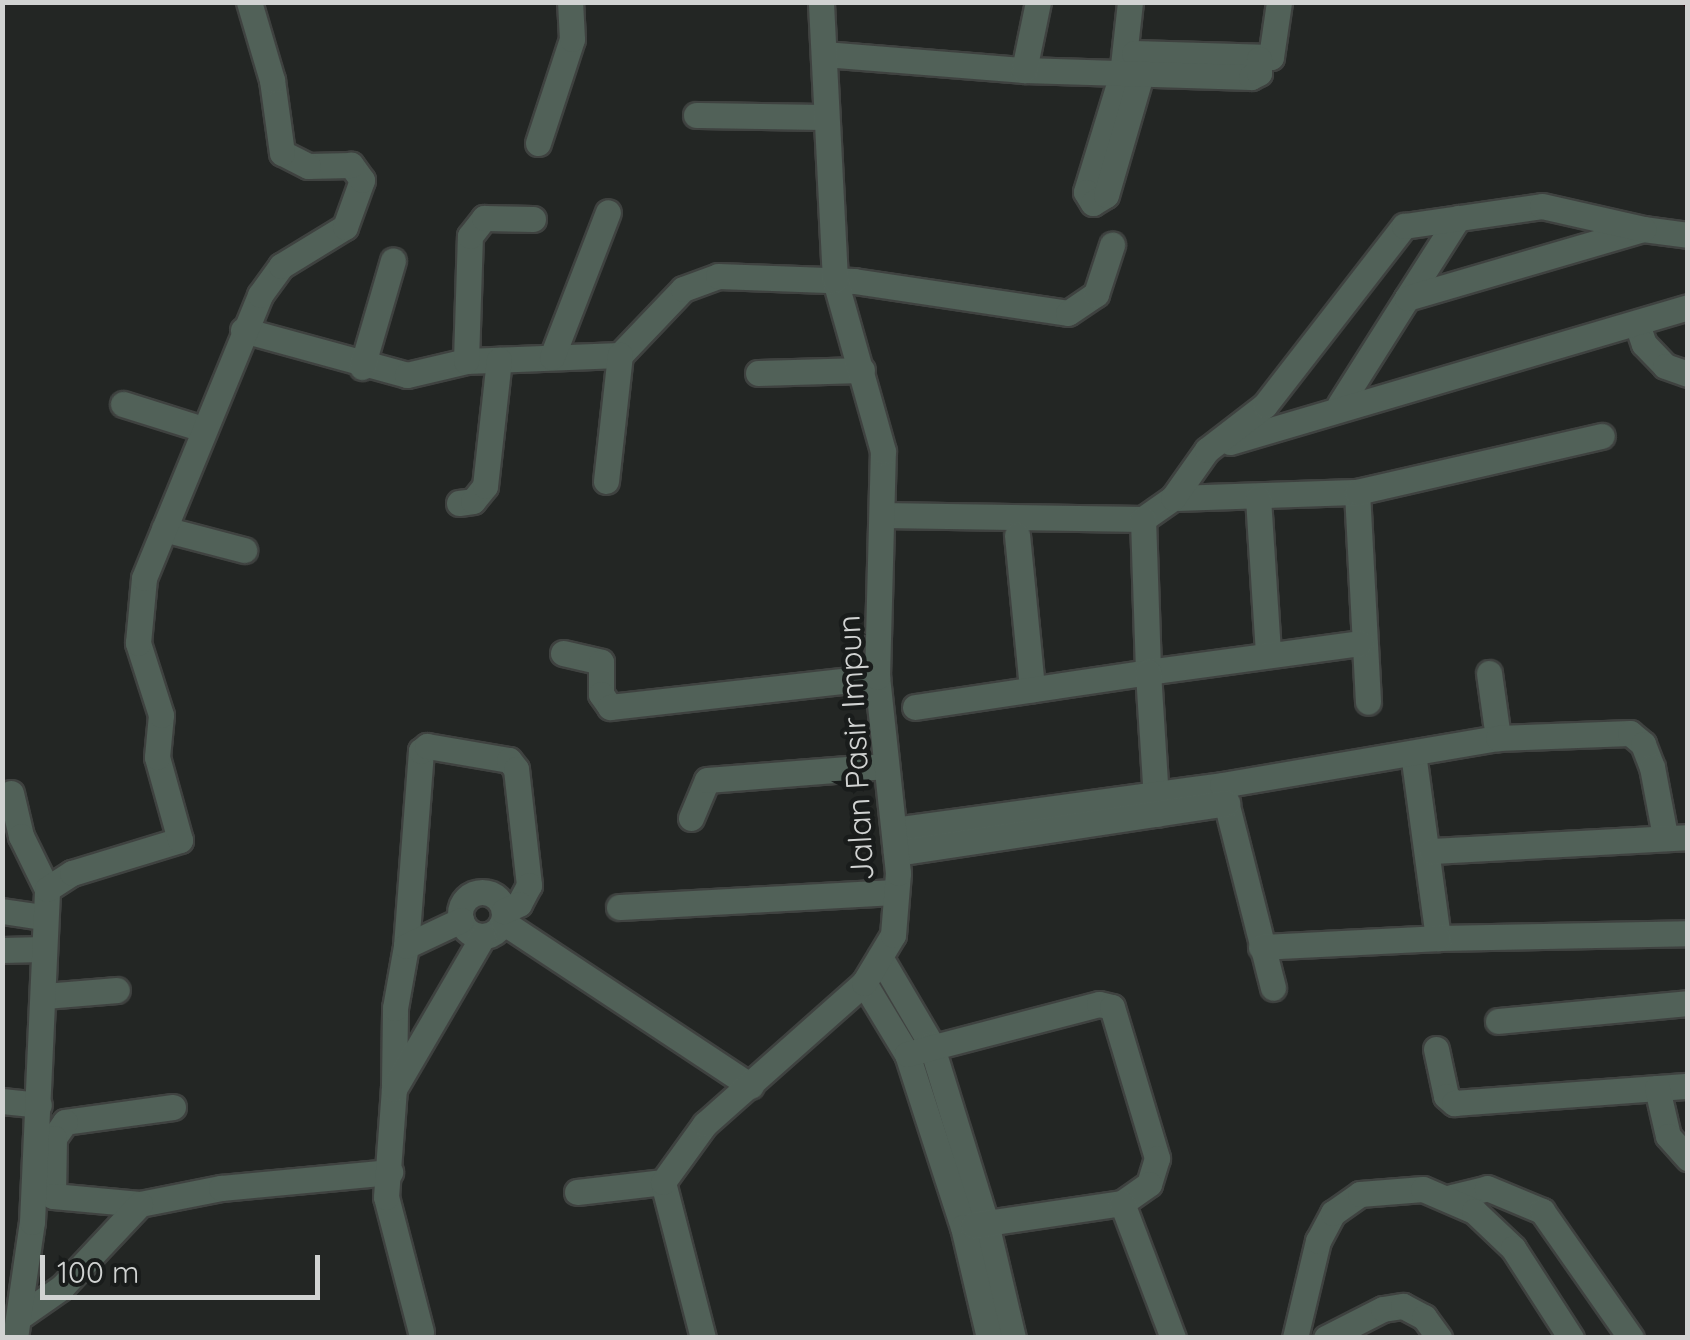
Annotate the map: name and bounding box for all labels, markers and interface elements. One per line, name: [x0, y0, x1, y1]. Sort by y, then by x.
street label: Jalan Pasir Impun: [829, 614, 881, 882]
scale bar: [45, 1235, 325, 1297]
text: 100 m: [57, 1253, 139, 1291]

